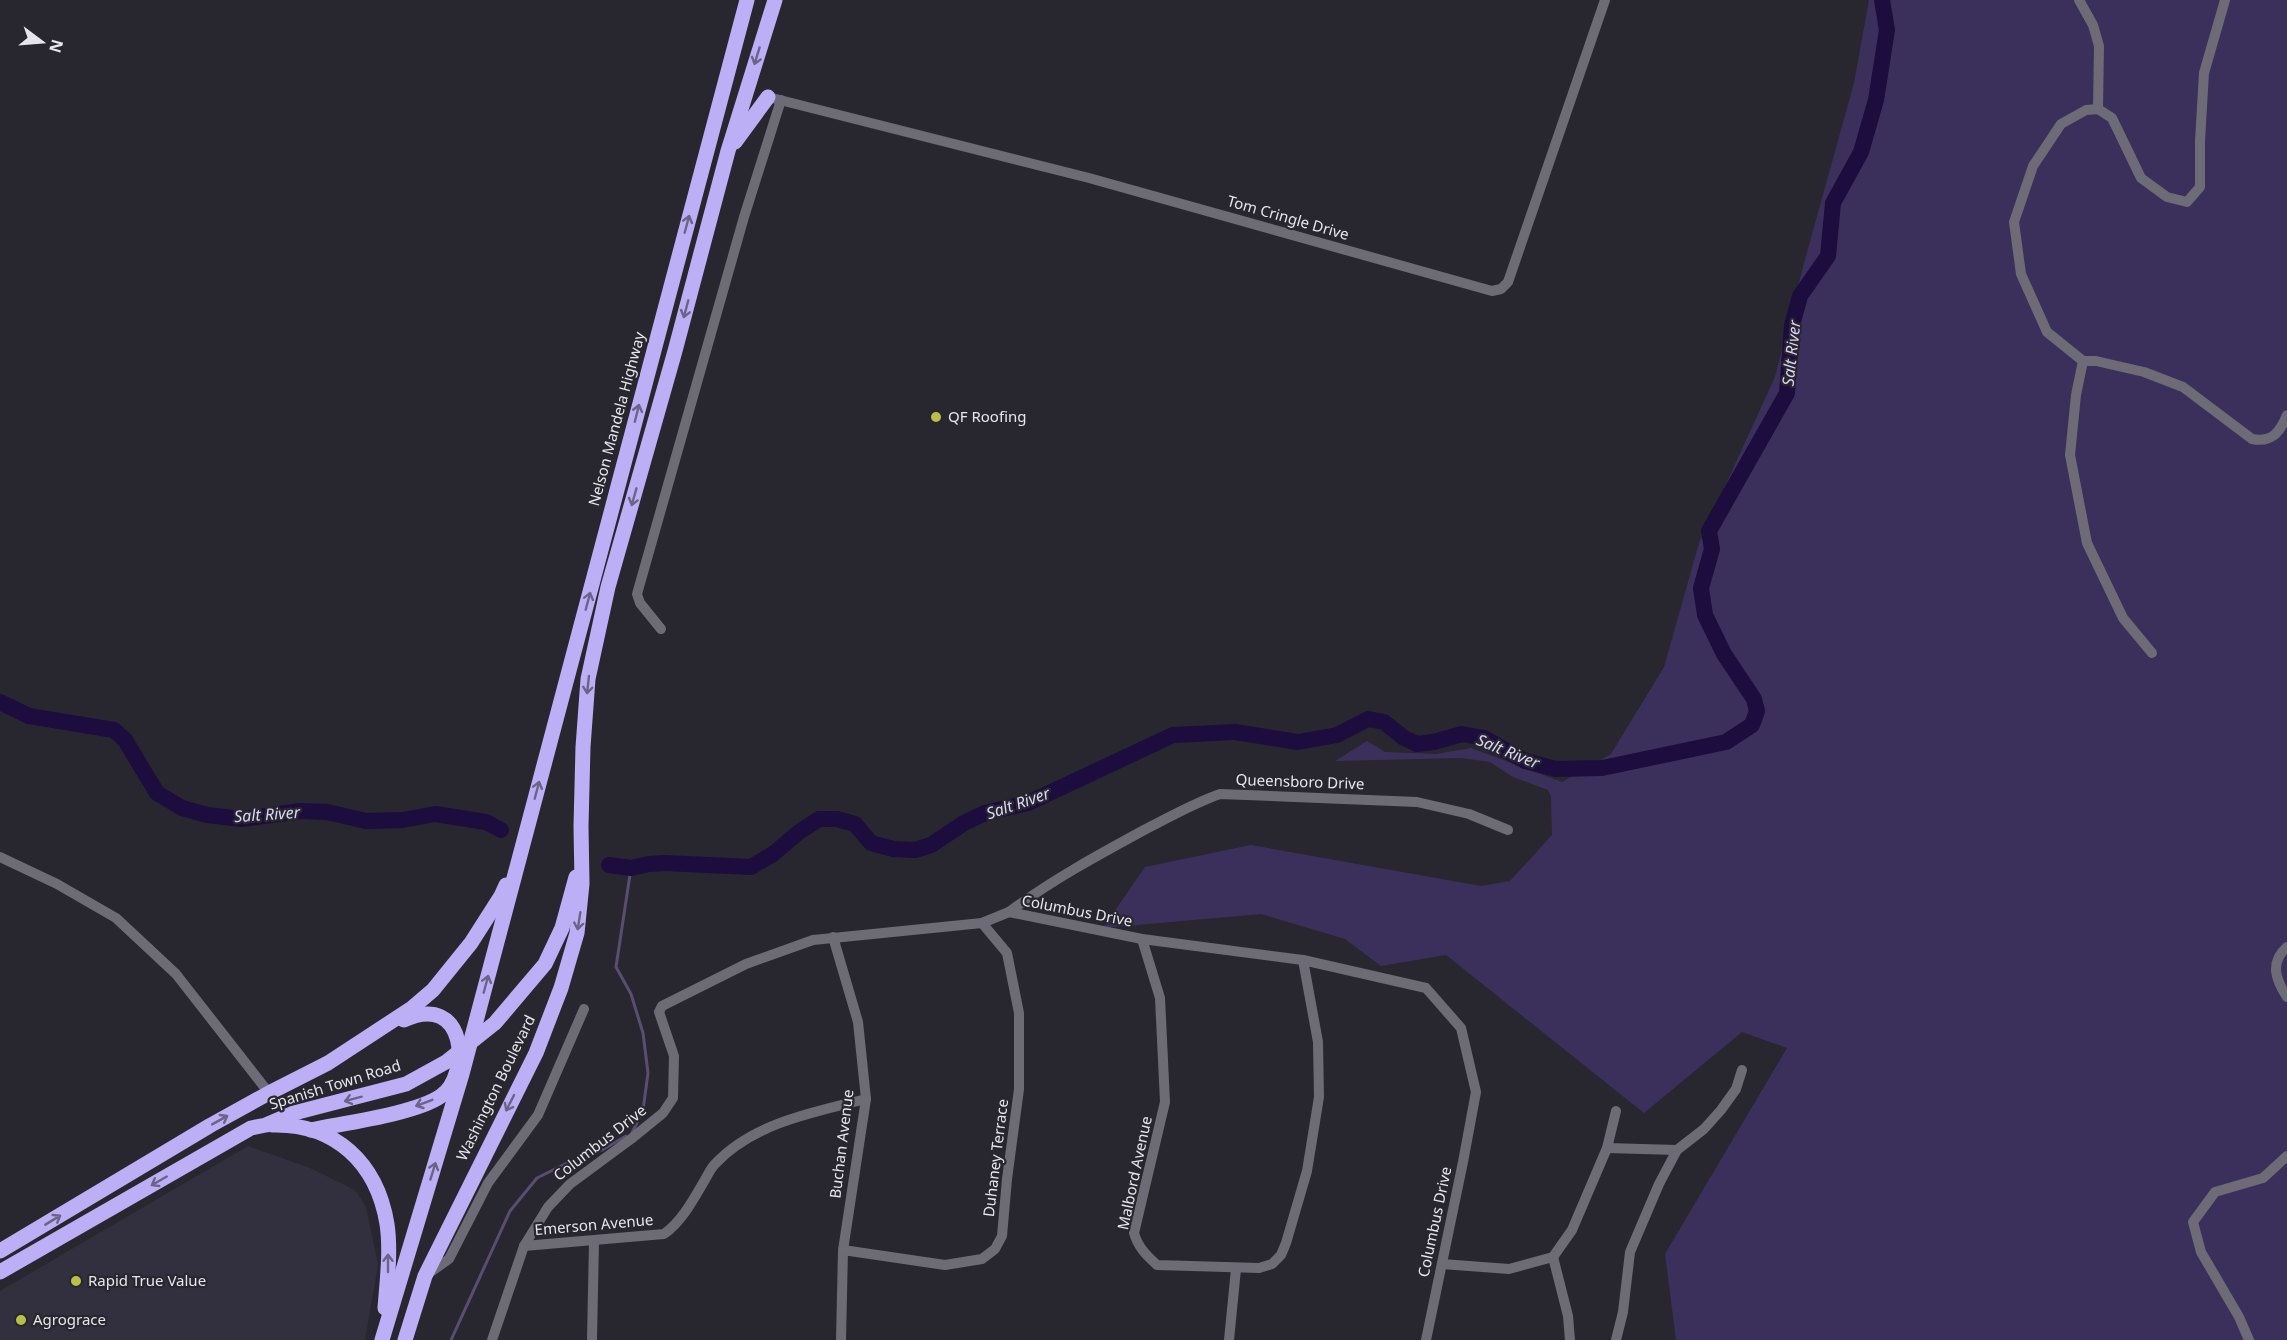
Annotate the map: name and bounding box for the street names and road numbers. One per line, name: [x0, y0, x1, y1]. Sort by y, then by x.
street label: Tom Cringle Drive: [1225, 190, 1351, 244]
street label: Nelson Mandela Highway: [583, 329, 649, 508]
street label: Queensboro Drive: [1235, 769, 1365, 793]
street label: Columbus Drive: [1020, 889, 1134, 931]
street label: Washington Boulevard: [451, 1011, 539, 1164]
street label: Spanish Town Road: [267, 1055, 403, 1114]
street label: Buchan Avenue: [824, 1088, 858, 1200]
street label: Duhaney Terrace: [978, 1098, 1012, 1218]
street label: Columbus Drive: [549, 1100, 650, 1185]
street label: Malbord Avenue: [1112, 1114, 1156, 1232]
street label: Columbus Drive: [1413, 1165, 1455, 1279]
street label: Emerson Avenue: [534, 1209, 654, 1239]

